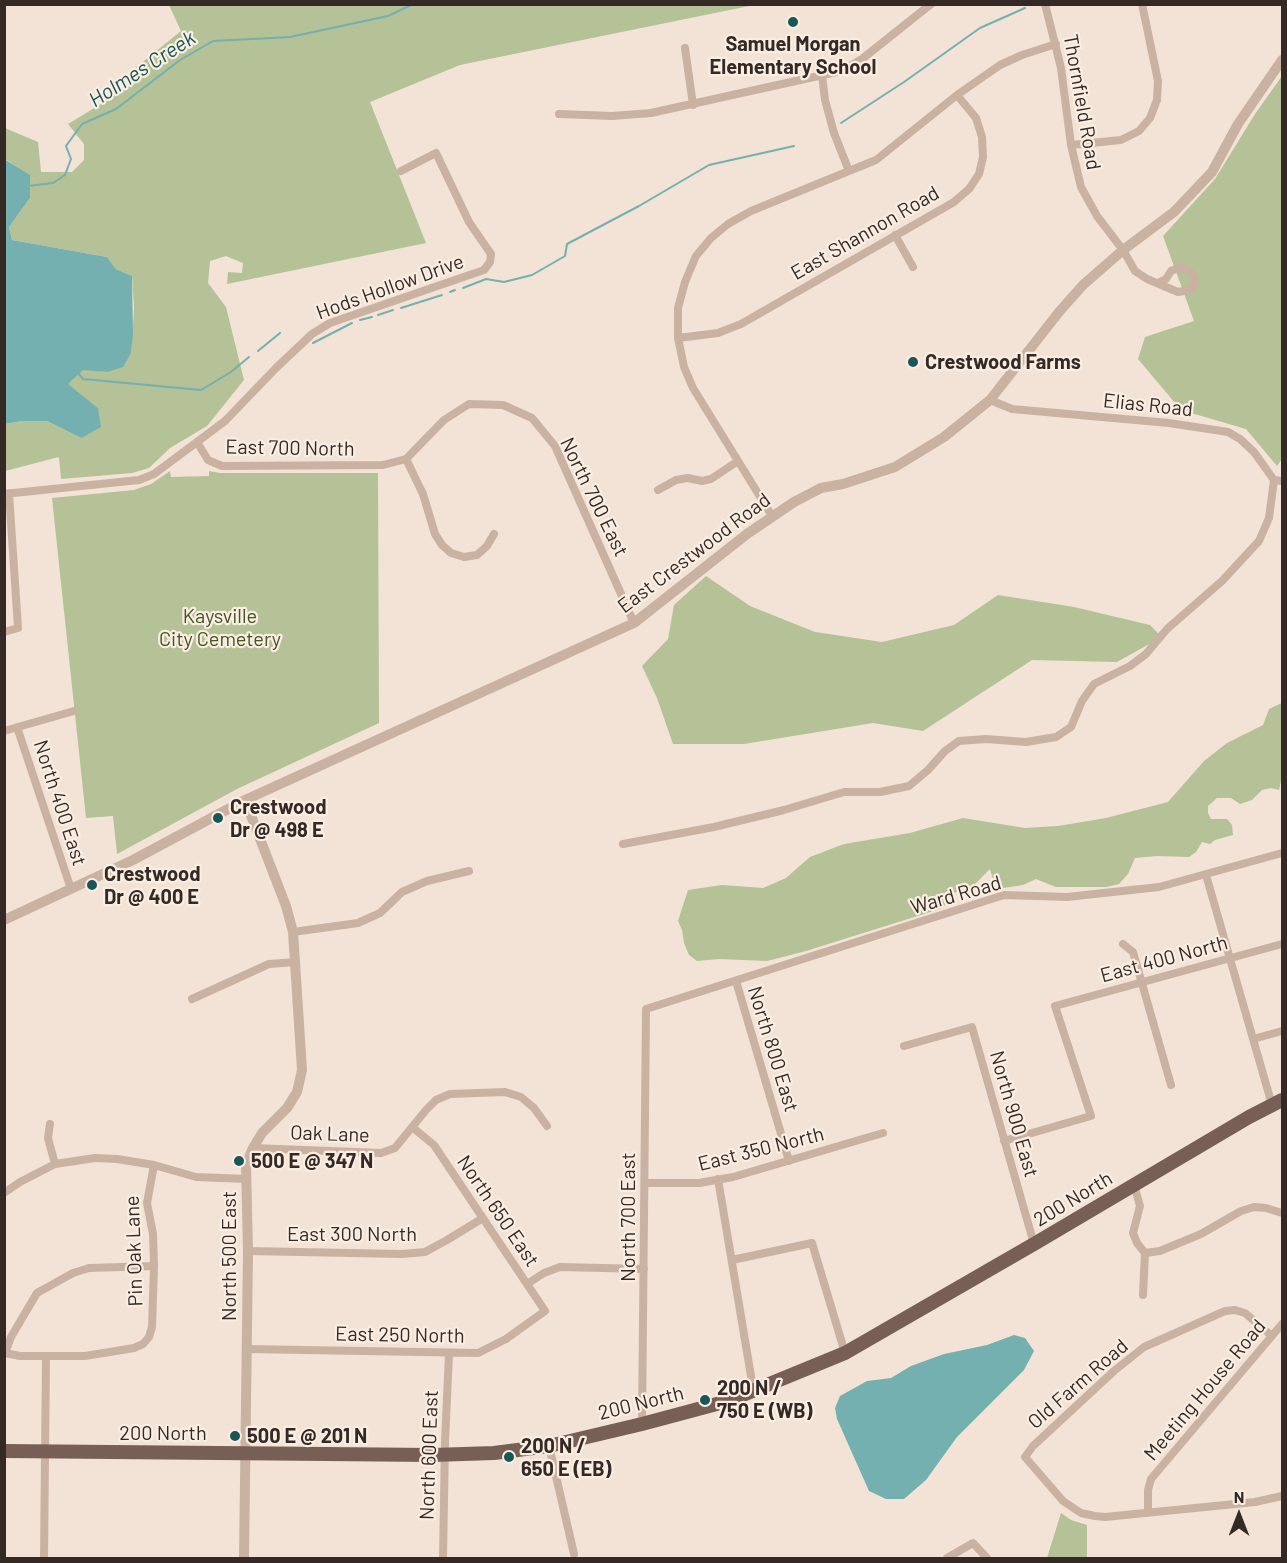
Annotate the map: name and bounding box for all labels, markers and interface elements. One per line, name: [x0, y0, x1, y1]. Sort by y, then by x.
marker: Samuel Morgan Elementary School: [786, 15, 800, 29]
water label: Holmes Creek: [84, 25, 200, 113]
place label: Samuel Morgan Elementary School: [710, 32, 876, 79]
street label: Thornfield Road: [1058, 32, 1106, 172]
street label: East Shannon Road: [787, 181, 943, 285]
street label: Hods Hollow Drive: [313, 249, 467, 325]
place label: Crestwood Farms: [925, 350, 1081, 374]
marker: Crestwood Farms: [906, 355, 920, 369]
street label: Elias Road: [1102, 388, 1194, 422]
street label: North 700 East: [555, 434, 633, 560]
street label: East 700 North: [225, 435, 355, 461]
street label: East Crestwood Road: [613, 488, 775, 618]
park label: Kaysville City Cemetery: [159, 604, 281, 651]
street label: North 400 East: [28, 737, 92, 869]
place label: Crestwood Dr @ 498 E: [230, 795, 327, 842]
marker: Crestwood Dr @ 498 E: [211, 811, 225, 825]
place label: Crestwood Dr @ 400 E: [104, 862, 201, 909]
street label: Ward Road: [908, 871, 1004, 919]
marker: Crestwood Dr @ 400 E: [85, 878, 99, 892]
street label: East 400 North: [1098, 930, 1230, 988]
street label: North 800 East: [742, 983, 804, 1115]
street label: North 900 East: [985, 1048, 1043, 1180]
street label: Oak Lane: [290, 1121, 370, 1147]
street label: East 350 North: [695, 1122, 827, 1176]
place label: 500 E @ 347 N: [251, 1149, 373, 1173]
street label: North 650 East: [452, 1151, 544, 1271]
street label: North 700 East: [616, 1152, 640, 1282]
marker: 500 E @ 347 N: [232, 1154, 246, 1168]
street label: 200 North: [1029, 1166, 1117, 1232]
street label: North 500 East: [217, 1191, 241, 1321]
street label: Pin Oak Lane: [120, 1195, 148, 1307]
street label: East 300 North: [287, 1222, 417, 1246]
street label: Meeting House Road: [1139, 1315, 1271, 1465]
street label: East 250 North: [335, 1322, 465, 1348]
street label: Old Farm Road: [1023, 1334, 1133, 1434]
place label: 200 N / 750 E (WB): [717, 1376, 812, 1423]
street label: 200 North: [596, 1381, 686, 1425]
street label: North 600 East: [415, 1390, 443, 1520]
marker: 200 N / 750 E (WB): [698, 1393, 712, 1407]
street label: 200 North: [119, 1421, 207, 1445]
place label: 500 E @ 201 N: [247, 1424, 367, 1448]
marker: 500 E @ 201 N: [228, 1429, 242, 1443]
place label: 200 N / 650 E (EB): [521, 1434, 612, 1481]
marker: 200 N / 650 E (EB): [502, 1450, 516, 1464]
north arrow: [1209, 1485, 1269, 1545]
text: N: [1234, 1487, 1244, 1506]

